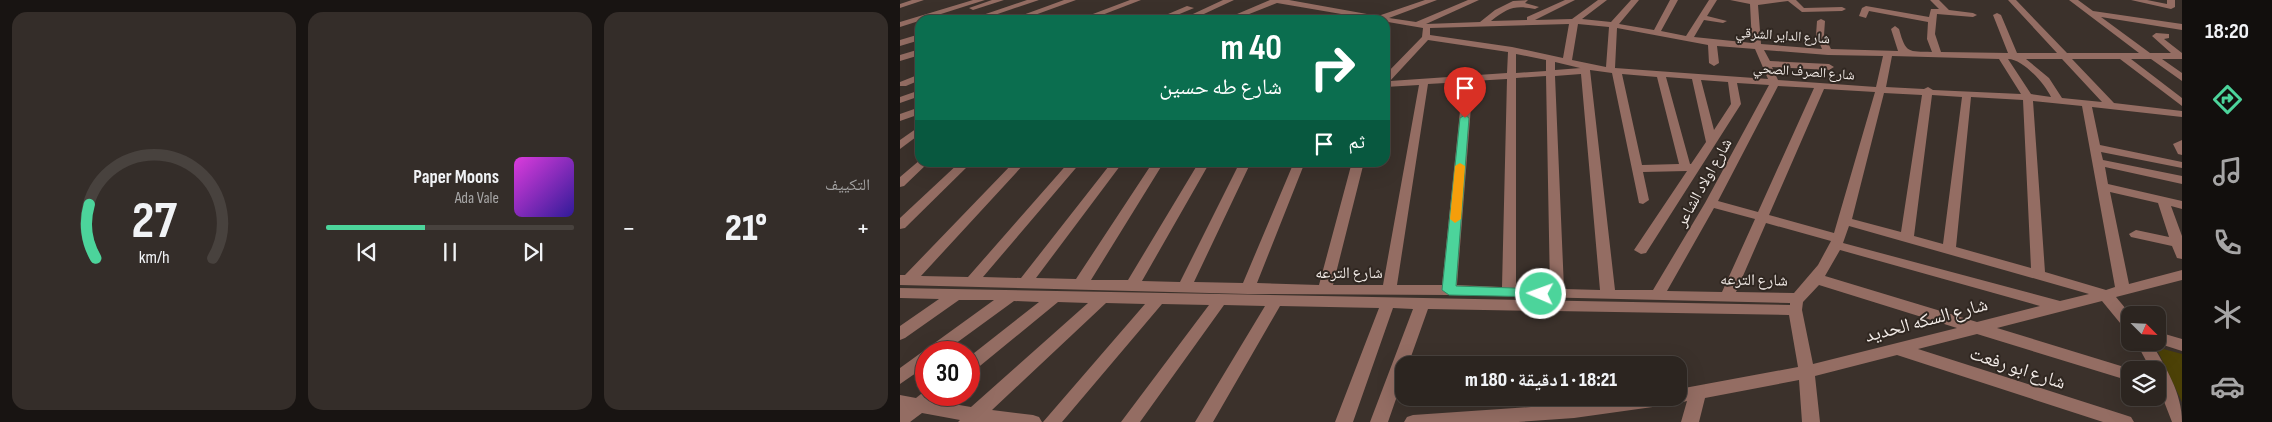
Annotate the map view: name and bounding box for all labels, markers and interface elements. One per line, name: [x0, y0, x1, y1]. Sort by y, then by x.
text: 18:20: [2205, 18, 2249, 45]
street label: شارع الداير الشرقي: [1735, 24, 1831, 50]
text: 40 m: [1220, 27, 1282, 70]
icon: right: [1300, 35, 1365, 100]
street label: شارع الصرف الصحي: [1752, 59, 1855, 86]
pin: [1444, 67, 1486, 118]
text: شارع طه حسين: [1159, 74, 1282, 101]
icon: arrive: [1451, 74, 1479, 102]
icon: directions: [2210, 82, 2245, 117]
icon: arrive: [1310, 130, 1338, 158]
text: ثم: [1348, 131, 1365, 154]
street label: شارع اولاد الشاعر: [1672, 135, 1736, 231]
icon: music: [2210, 154, 2245, 189]
text: Paper Moons: [413, 166, 499, 189]
text: التكييف: [825, 176, 870, 195]
text: Ada Vale: [455, 189, 499, 208]
text: 27: [131, 190, 177, 253]
text: 21°: [725, 206, 767, 251]
text: −: [622, 212, 636, 245]
text: +: [856, 212, 870, 245]
icon: phone: [2210, 225, 2245, 260]
icon: previous: [353, 238, 381, 266]
icon: pause: [436, 238, 464, 266]
icon: next: [519, 238, 547, 266]
text: km/h: [139, 247, 169, 268]
street label: شارع الترعه: [1315, 264, 1383, 283]
position arrow: [1514, 267, 1566, 319]
street label: شارع الترعه: [1720, 270, 1788, 291]
street label: شارع السكه الحديد: [1862, 293, 1990, 348]
icon: climate: [2210, 297, 2245, 332]
north arrow: [2121, 306, 2166, 351]
map controls: [2121, 306, 2166, 406]
speed limit sign: 30: [915, 341, 980, 406]
street label: شارع ابو رفعت: [1967, 342, 2068, 395]
button: layers: [2121, 361, 2166, 406]
text: 18:21 · 1 دقيقة · 180 m: [1465, 369, 1617, 392]
icon: car: [2210, 369, 2245, 404]

